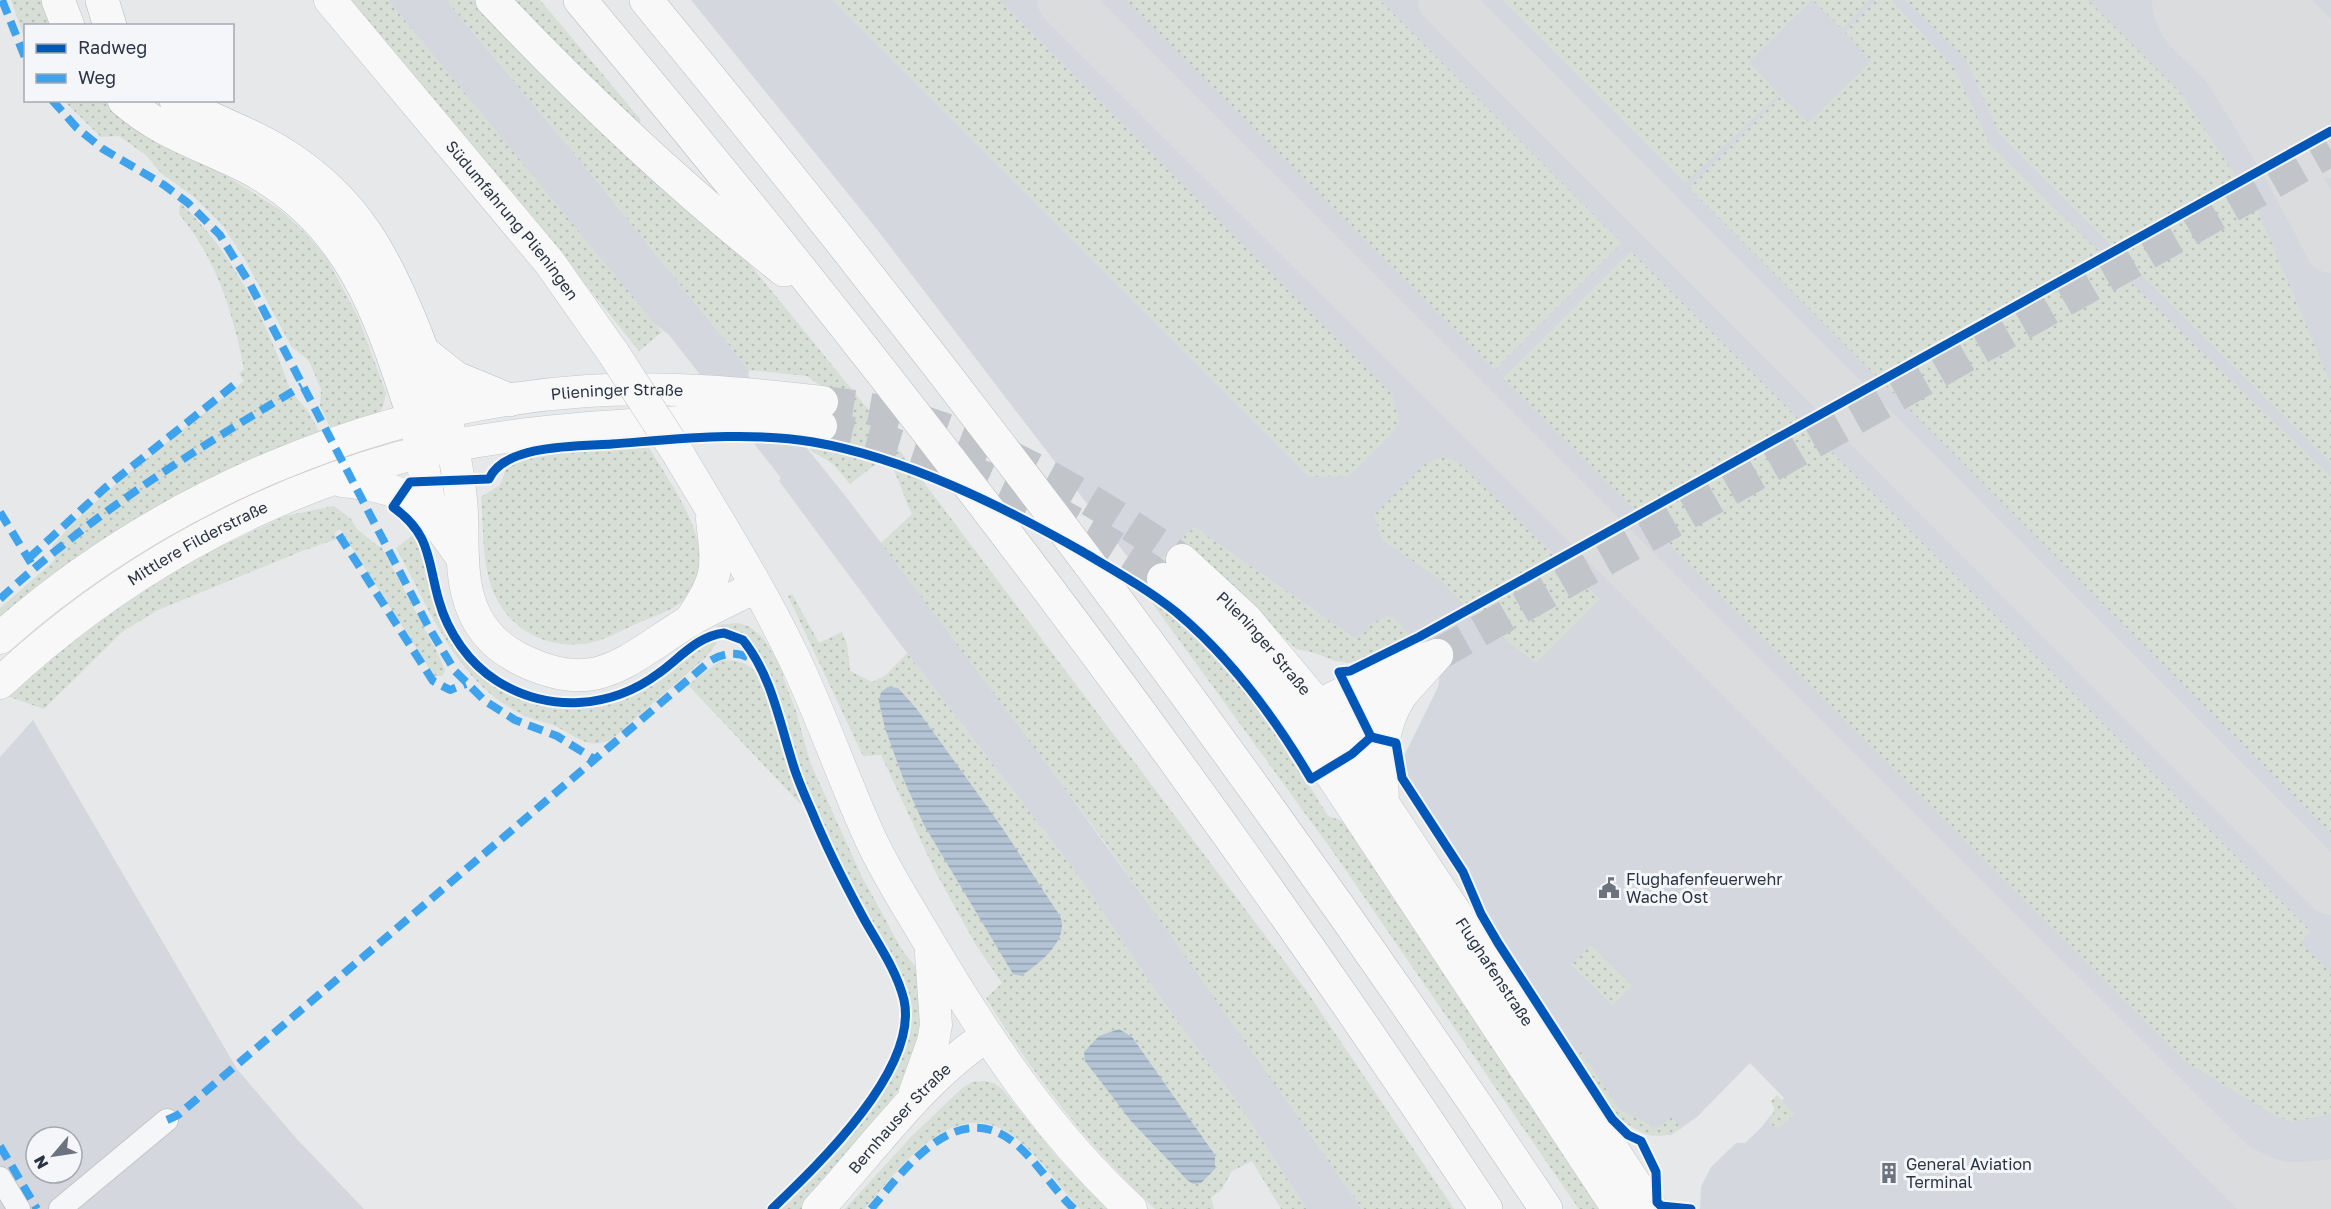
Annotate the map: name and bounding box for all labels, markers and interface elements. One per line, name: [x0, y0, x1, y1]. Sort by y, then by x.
legend: [24, 24, 234, 102]
text: Radweg: [78, 36, 147, 58]
text: Weg: [78, 66, 116, 88]
street label: Südumfahrung Plieningen: [442, 136, 583, 304]
street label: Plieninger Straße: [550, 379, 684, 404]
street label: Mittlere Filderstraße: [124, 497, 271, 590]
street label: Plieninger Straße: [1213, 587, 1315, 699]
place label: Flughafenfeuerwehr Wache Ost: [1626, 869, 1782, 907]
public building icon: Flughafenfeuerwehr Wache Ost: [1597, 876, 1621, 900]
street label: Flughafenstraße: [1451, 913, 1538, 1030]
street label: Bernhauser Straße: [844, 1059, 955, 1178]
north arrow: [24, 1125, 84, 1185]
text: N: [29, 1152, 53, 1172]
place label: General Aviation Terminal: [1906, 1154, 2032, 1192]
building icon: General Aviation Terminal: [1877, 1161, 1901, 1185]

